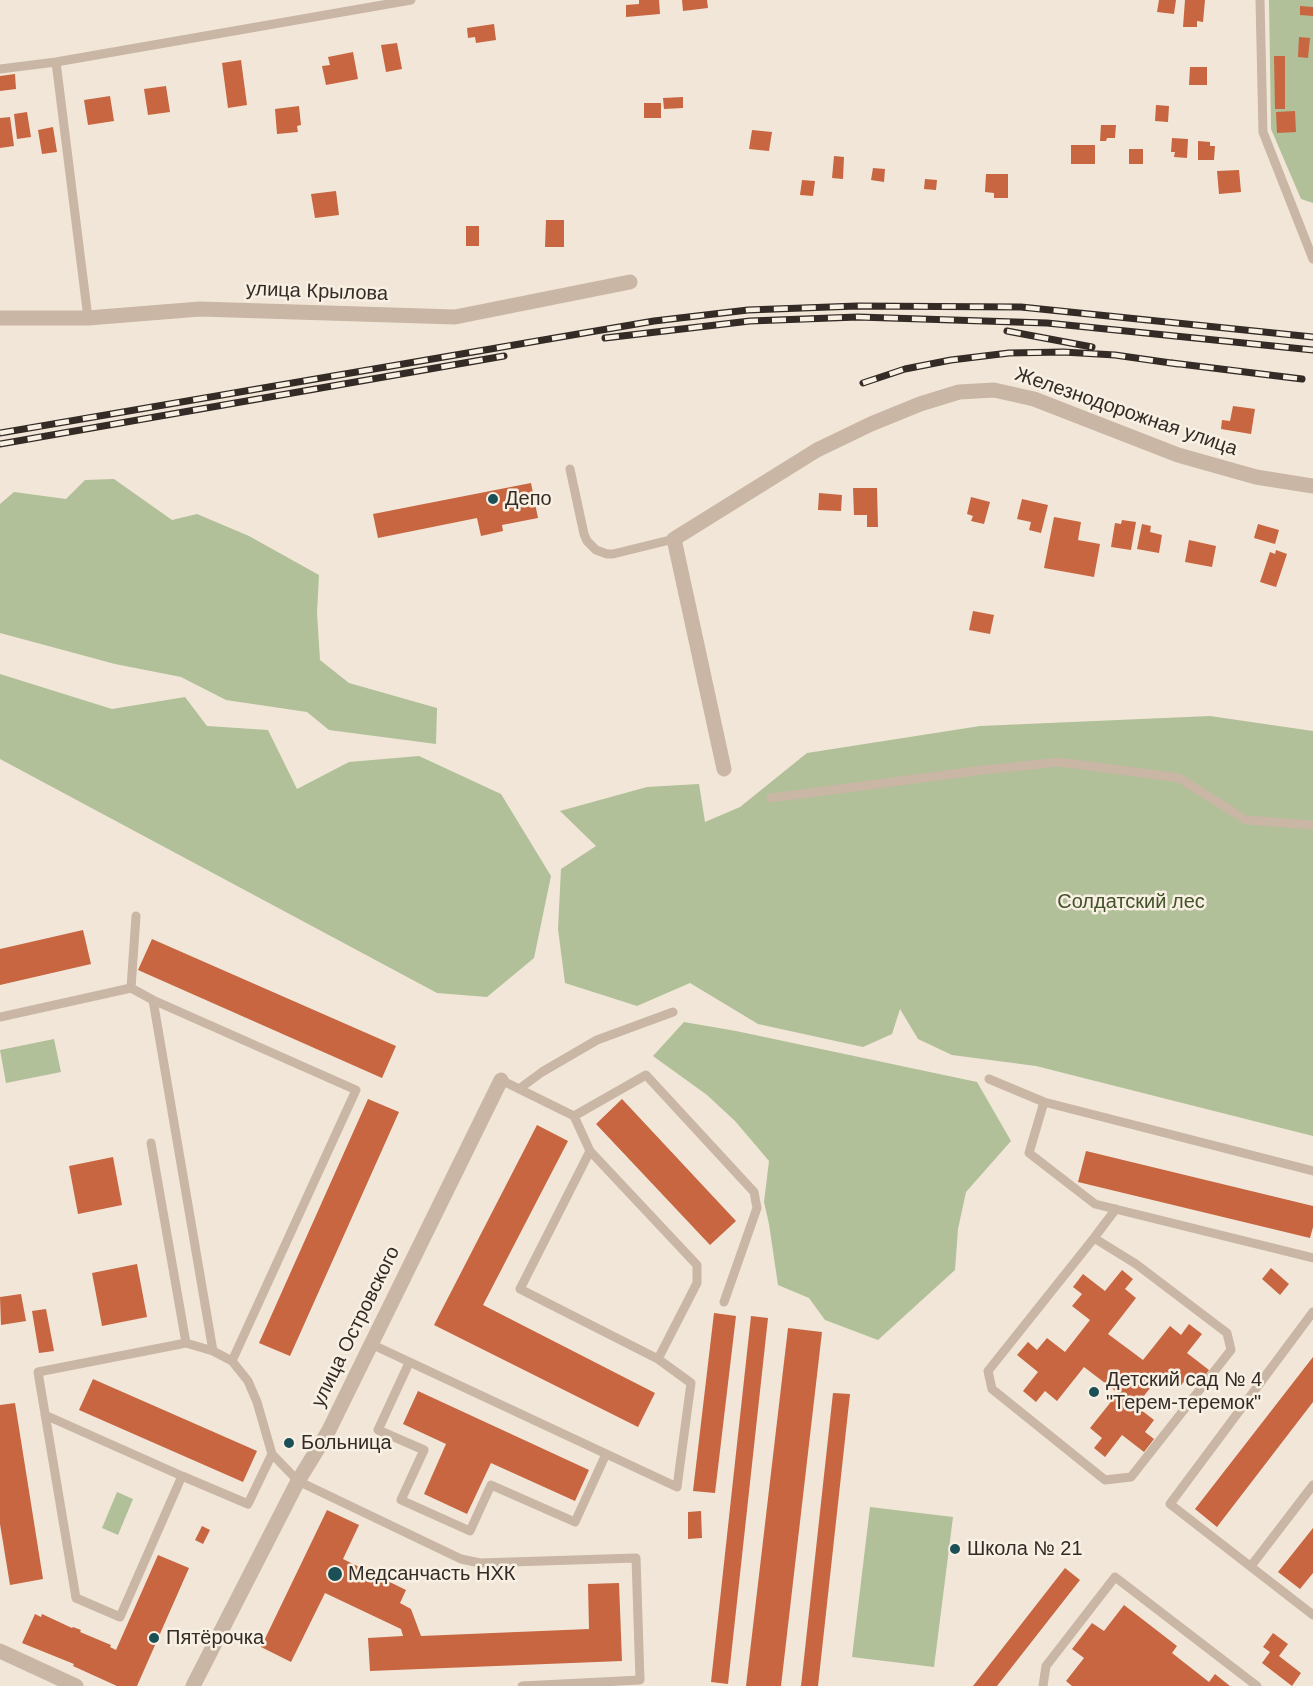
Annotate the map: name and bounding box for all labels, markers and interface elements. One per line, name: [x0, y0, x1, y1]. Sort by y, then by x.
street label: улица Крылова: [246, 278, 388, 306]
street label: Железнодорожная улица: [1012, 363, 1240, 461]
place label: Депо: [505, 487, 552, 511]
marker: Депо: [486, 492, 500, 506]
park label: Солдатский лес: [1057, 890, 1205, 914]
street label: улица Островского: [307, 1243, 405, 1411]
place label: Детский сад № 4 "Терем-теремок": [1106, 1368, 1262, 1415]
marker: Детский сад № 4 "Терем-теремок": [1087, 1385, 1101, 1399]
place label: Больница: [301, 1431, 392, 1455]
marker: Больница: [282, 1436, 296, 1450]
place label: Школа № 21: [967, 1537, 1083, 1561]
marker: Школа № 21: [948, 1542, 962, 1556]
place label: Медсанчасть НХК: [348, 1562, 516, 1586]
marker: Медсанчасть НХК: [326, 1565, 344, 1583]
place label: Пятёрочка: [166, 1626, 264, 1650]
marker: Пятёрочка: [147, 1631, 161, 1645]

